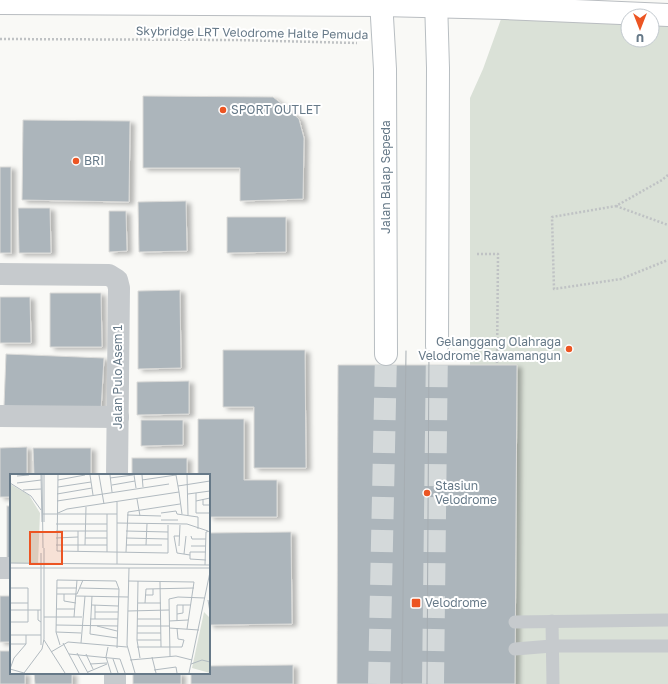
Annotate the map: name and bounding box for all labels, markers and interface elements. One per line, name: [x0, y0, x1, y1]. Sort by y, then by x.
north arrow: [620, 8, 660, 48]
street label: Skybridge LRT Velodrome Halte Pemuda: [136, 23, 368, 42]
text: U: [636, 32, 644, 45]
place label: SPORT OUTLET: [231, 102, 321, 117]
marker: SPORT OUTLET: [218, 105, 228, 115]
street label: Jalan Balap Sepeda: [378, 120, 393, 234]
place label: BRI: [84, 153, 104, 168]
marker: BRI: [71, 156, 81, 166]
street label: Jalan Pulo Asem 1: [110, 325, 125, 429]
place label: Gelanggang Olahraga Velodrome Rawamangun: [418, 334, 561, 363]
marker: Gelanggang Olahraga Velodrome Rawamangun: [564, 344, 574, 354]
inset map: [10, 474, 210, 674]
place label: Stasiun Velodrome: [435, 478, 497, 507]
marker: Stasiun Velodrome: [422, 488, 432, 498]
place label: Velodrome: [425, 595, 487, 610]
marker: Velodrome: [410, 597, 422, 609]

